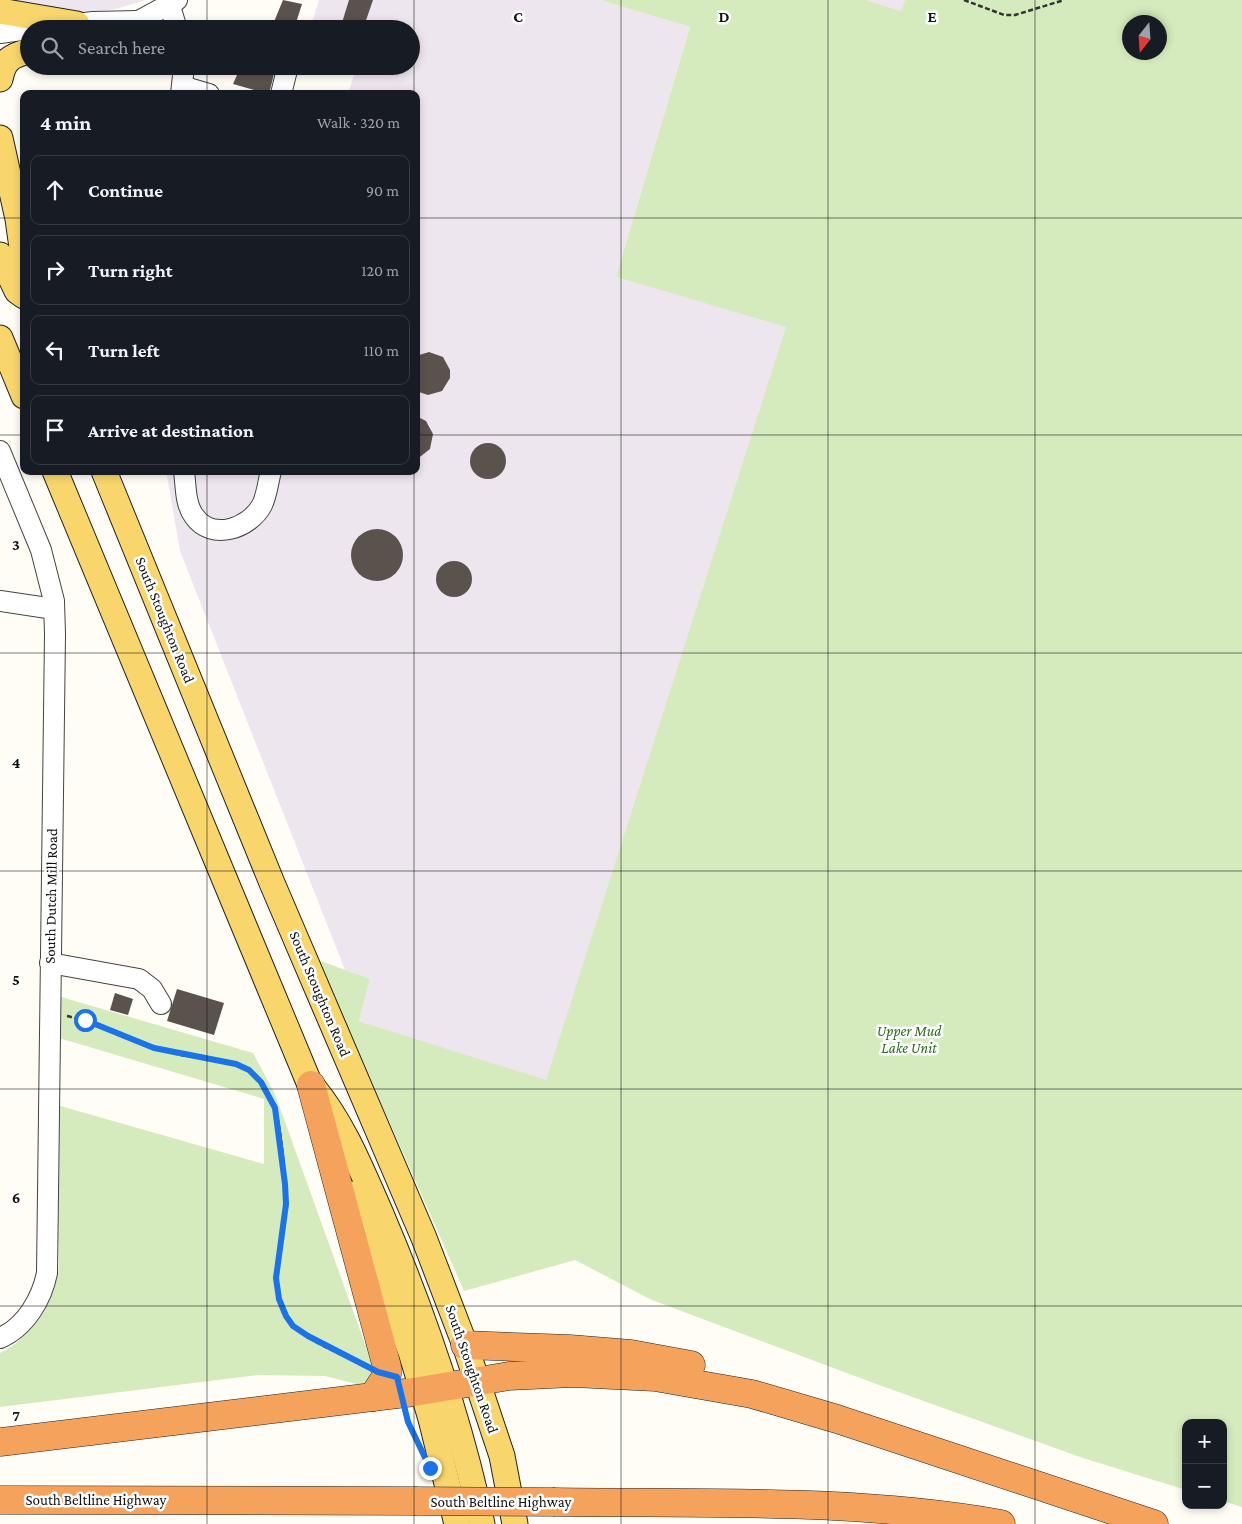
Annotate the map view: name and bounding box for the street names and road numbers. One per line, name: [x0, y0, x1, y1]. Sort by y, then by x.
street label: South Stoughton Road: [131, 555, 198, 686]
street label: South Dutch Mill Road: [42, 828, 60, 964]
street label: South Stoughton Road: [285, 929, 354, 1059]
street label: South Stoughton Road: [442, 1303, 501, 1436]
street label: South Beltline Highway: [25, 1492, 167, 1509]
street label: South Beltline Highway: [430, 1494, 572, 1511]

